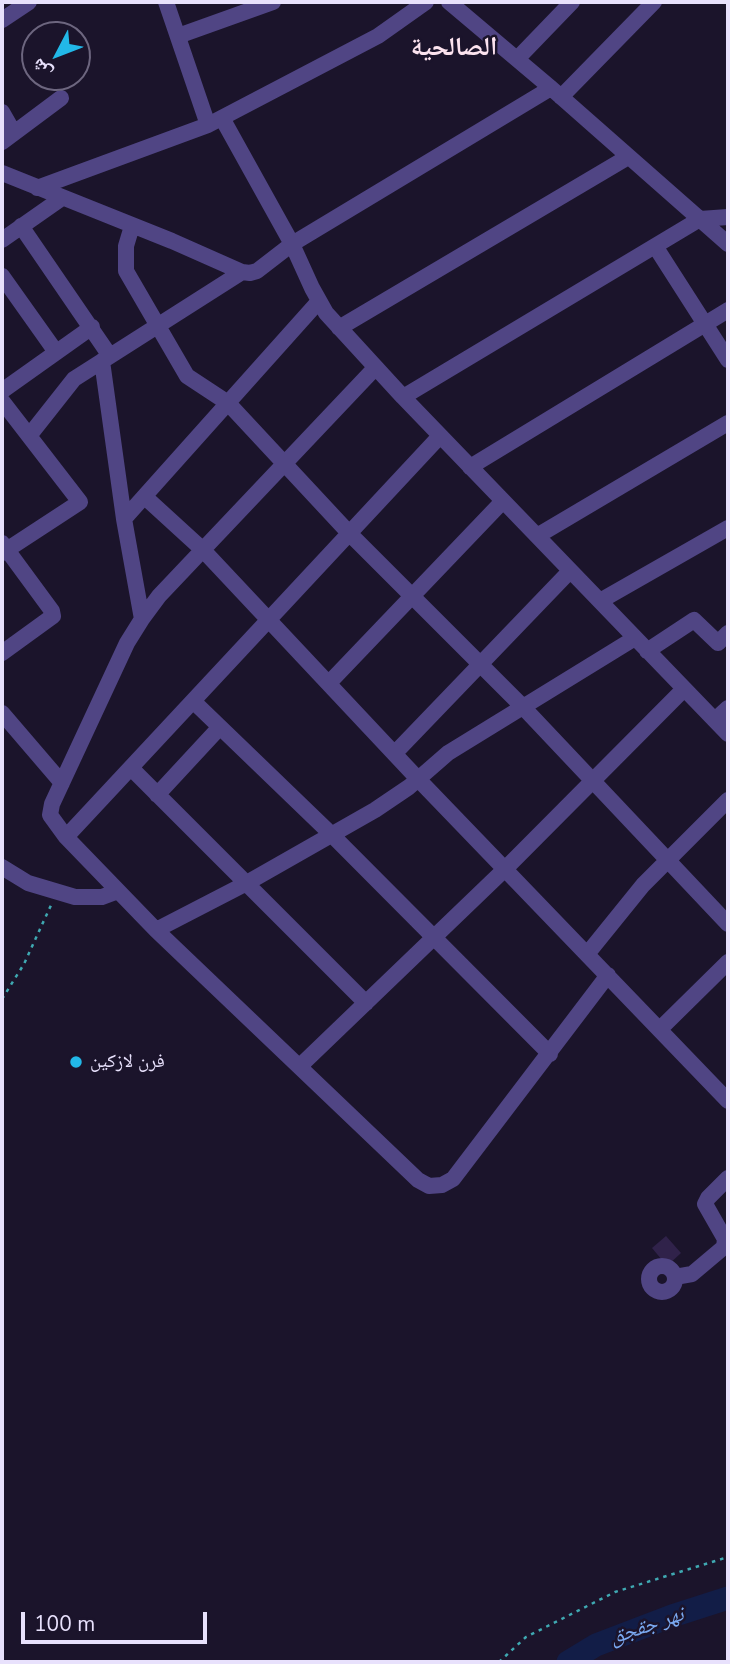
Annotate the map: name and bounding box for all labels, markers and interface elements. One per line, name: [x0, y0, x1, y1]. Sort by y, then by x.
north arrow: [21, 21, 91, 91]
district label: الصالحية: [411, 33, 497, 65]
text: ش: [25, 53, 58, 85]
place label: فرن لازكين: [90, 1051, 165, 1073]
marker: فرن لازكين: [68, 1054, 84, 1070]
scale bar: [24, 1598, 210, 1642]
water label: نهر جقجق: [607, 1603, 687, 1651]
text: 100 m: [34, 1610, 95, 1638]

